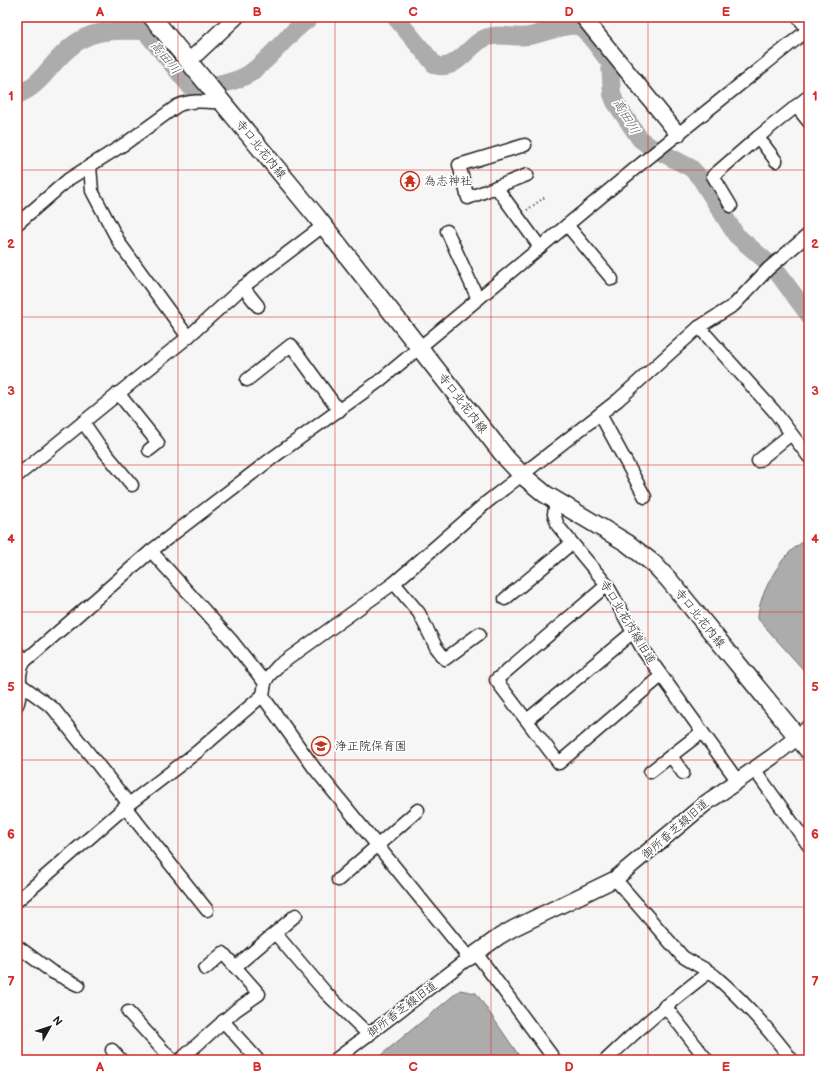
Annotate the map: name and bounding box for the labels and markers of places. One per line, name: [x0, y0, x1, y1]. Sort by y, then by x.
temple icon: 為志神社: [399, 170, 421, 192]
place label: 為志神社: [424, 174, 472, 189]
school or university icon: 浄正院保育園: [310, 735, 332, 757]
place label: 浄正院保育園: [335, 739, 407, 754]

